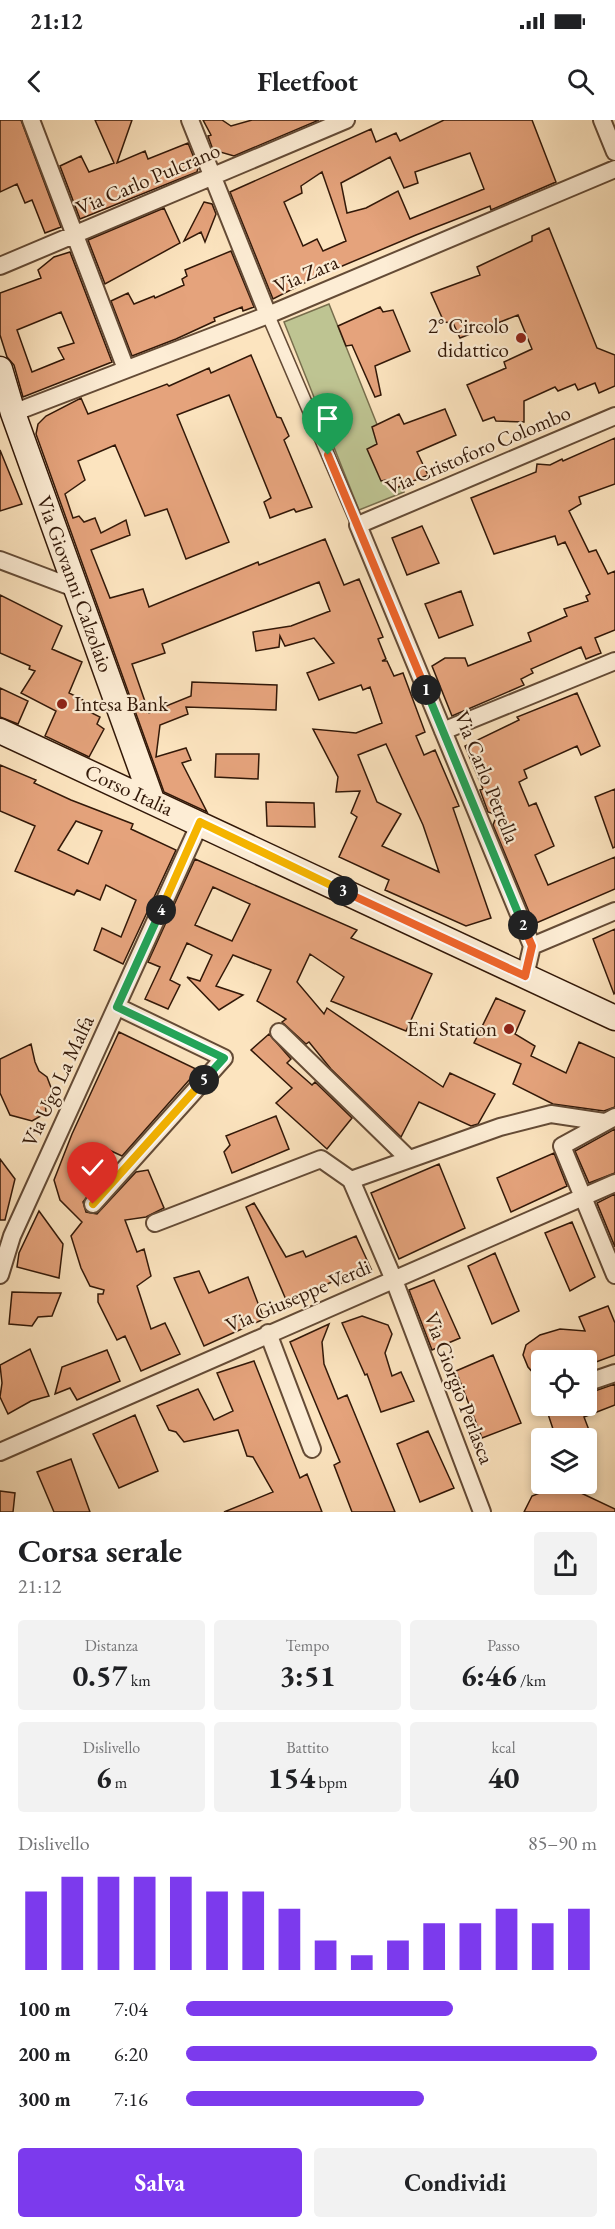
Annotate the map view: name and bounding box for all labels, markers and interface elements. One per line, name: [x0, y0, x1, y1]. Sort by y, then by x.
text: 21:12: [30, 7, 83, 36]
text: Fleetfoot: [257, 64, 358, 99]
icon: back: [18, 65, 51, 98]
icon: search: [564, 65, 597, 98]
street label: Via Carlo Pulcrano: [72, 136, 224, 221]
street label: Via Zara: [269, 248, 343, 299]
place label: 2° Circolo didattico: [428, 312, 509, 363]
marker: 2° Circolo didattico: [514, 331, 528, 345]
pin: [302, 393, 353, 455]
street label: Via Cristoforo Colombo: [381, 398, 574, 501]
icon: arrive: [311, 402, 344, 435]
street label: Via Giovanni Calzolaio: [31, 492, 120, 676]
pin: 1: [411, 675, 441, 705]
text: 1: [422, 679, 430, 700]
place label: Intesa Bank: [74, 690, 169, 717]
marker: Intesa Bank: [55, 697, 69, 711]
street label: Via Carlo Petrella: [449, 707, 526, 848]
street label: Corso Italia: [81, 757, 178, 822]
pin: 3: [328, 876, 358, 906]
text: 3: [339, 880, 347, 901]
pin: 4: [146, 895, 176, 925]
text: 4: [157, 899, 165, 920]
pin: 2: [508, 910, 538, 940]
text: 2: [519, 914, 527, 935]
street label: Via Ugo La Malfa: [15, 1010, 100, 1151]
place label: Eni Station: [407, 1015, 497, 1042]
marker: Eni Station: [502, 1022, 516, 1036]
pin: 5: [189, 1065, 219, 1095]
text: 5: [200, 1069, 208, 1090]
pin: [67, 1142, 118, 1204]
icon: check: [76, 1151, 109, 1184]
street label: Via Giuseppe Verdi: [221, 1253, 374, 1338]
street label: Via Giorgio Perlasca: [418, 1308, 501, 1468]
map controls: [531, 1350, 597, 1494]
button: locate: [531, 1350, 597, 1416]
button: layers: [531, 1428, 597, 1494]
text: Corsa serale: [18, 1529, 182, 1572]
button: share: [534, 1532, 597, 1595]
text: 21:12: [18, 1573, 61, 1599]
text: Distanza: [85, 1635, 138, 1656]
text: Tempo: [286, 1635, 329, 1656]
text: Passo: [487, 1635, 520, 1656]
text: 0.57: [72, 1656, 127, 1695]
text: 3:51: [279, 1656, 336, 1695]
text: 6:46: [461, 1656, 517, 1695]
text: km: [127, 1670, 151, 1691]
text: /km: [517, 1670, 546, 1691]
text: Dislivello: [83, 1737, 140, 1758]
text: Battito: [286, 1737, 329, 1758]
text: kcal: [491, 1737, 516, 1758]
text: 6: [96, 1758, 112, 1797]
text: 154: [268, 1758, 315, 1797]
text: 40: [488, 1758, 519, 1797]
text: m: [112, 1772, 127, 1793]
text: bpm: [315, 1772, 347, 1793]
text: Dislivello: [18, 1830, 90, 1856]
text: 85–90 m: [528, 1830, 597, 1856]
text: 100 m: [18, 1996, 71, 2022]
text: 7:04: [114, 1996, 148, 2022]
text: 200 m: [18, 2041, 71, 2067]
text: 6:20: [114, 2041, 148, 2067]
text: 300 m: [18, 2086, 71, 2112]
text: 7:16: [114, 2086, 148, 2112]
button: Salva: [18, 2148, 302, 2217]
button: Condividi: [314, 2148, 597, 2217]

